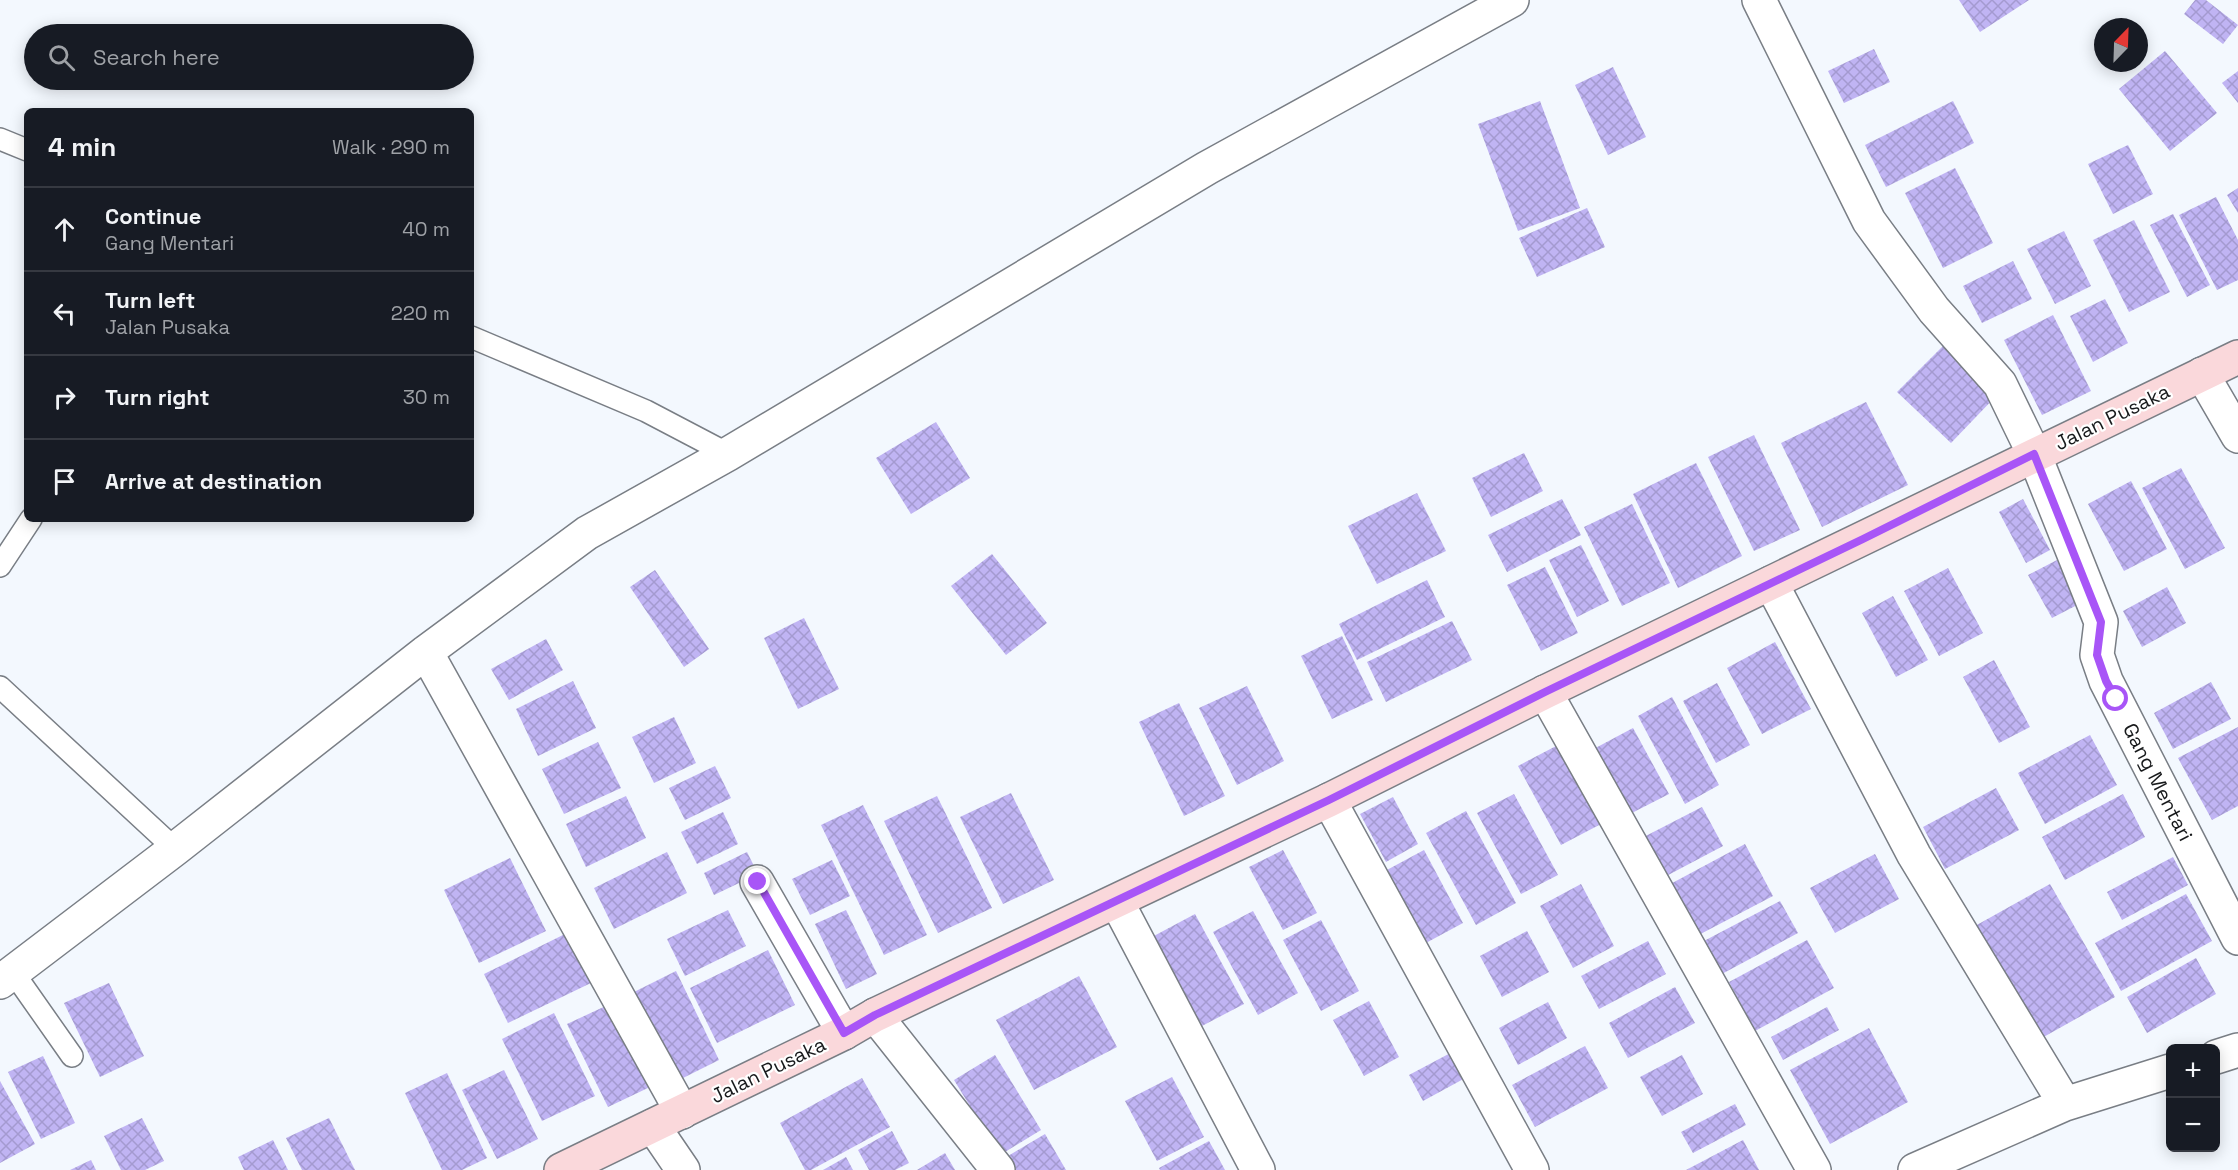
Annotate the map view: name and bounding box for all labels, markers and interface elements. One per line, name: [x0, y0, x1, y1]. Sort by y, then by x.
north arrow: [2094, 18, 2148, 72]
search box: [24, 24, 474, 90]
icon: search: [45, 41, 78, 74]
text: Search here: [93, 43, 220, 71]
text: 4 min: [48, 130, 116, 164]
text: Walk · 290 m: [332, 134, 450, 160]
text: Continue: [105, 202, 201, 230]
icon: ahead: [48, 213, 81, 246]
text: 40 m: [402, 216, 450, 242]
text: Gang Mentari: [105, 230, 234, 256]
text: Turn left: [105, 286, 195, 314]
icon: left: [48, 297, 81, 330]
text: 220 m: [391, 300, 450, 326]
text: Jalan Pusaka: [105, 314, 230, 340]
street label: Jalan Pusaka: [2050, 378, 2174, 456]
icon: right: [48, 381, 81, 414]
text: Turn right: [105, 383, 210, 411]
text: 30 m: [403, 384, 450, 410]
icon: arrive: [48, 465, 81, 498]
text: Arrive at destination: [105, 467, 322, 495]
route start: [2102, 685, 2128, 711]
street label: Gang Mentari: [2117, 719, 2199, 845]
route end: [744, 868, 770, 894]
street label: Jalan Pusaka: [706, 1031, 830, 1109]
map controls: [2166, 1044, 2220, 1152]
button: +: [2166, 1044, 2220, 1098]
button: −: [2166, 1098, 2220, 1152]

